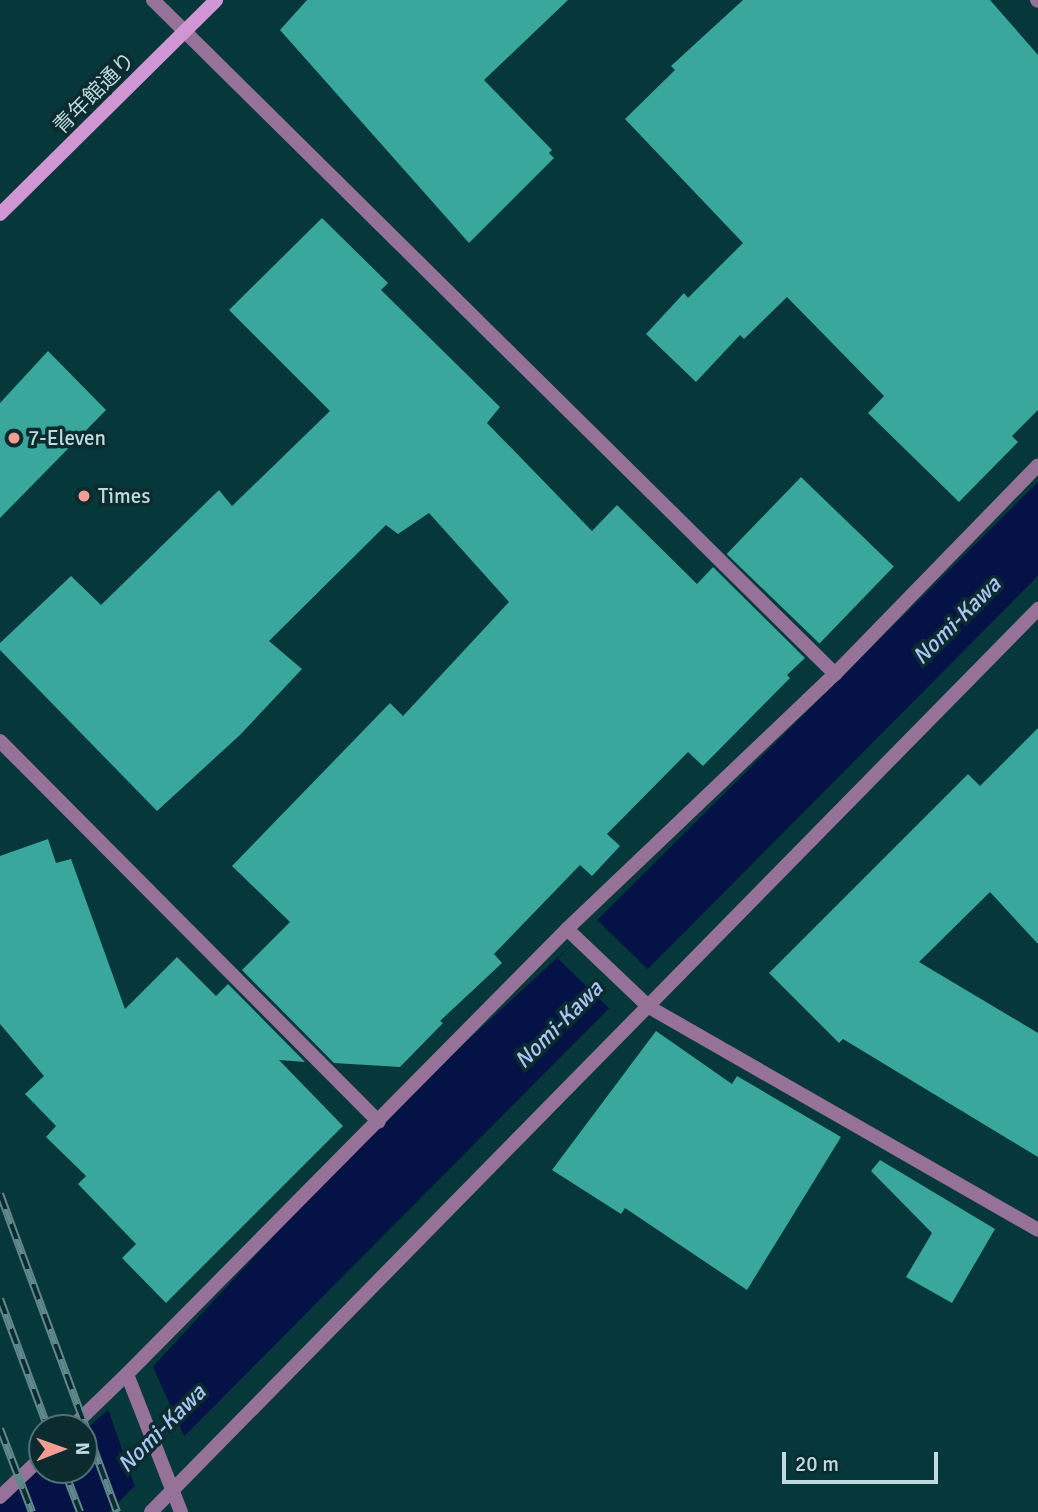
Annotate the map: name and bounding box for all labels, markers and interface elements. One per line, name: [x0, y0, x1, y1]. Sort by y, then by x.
street label: 青年館通り: [48, 47, 140, 139]
place label: 7-Eleven: [28, 425, 106, 451]
marker: 7-Eleven: [6, 430, 22, 446]
place label: Times: [98, 483, 150, 509]
marker: Times: [76, 488, 92, 504]
water label: Nomi-Kawa: [907, 571, 1007, 671]
water label: Nomi-Kawa: [509, 975, 609, 1075]
water label: Nomi-Kawa: [112, 1379, 212, 1479]
north arrow: [28, 1414, 98, 1484]
scale bar: [786, 1438, 942, 1482]
text: N: [70, 1442, 94, 1455]
text: 20 m: [795, 1451, 839, 1477]

